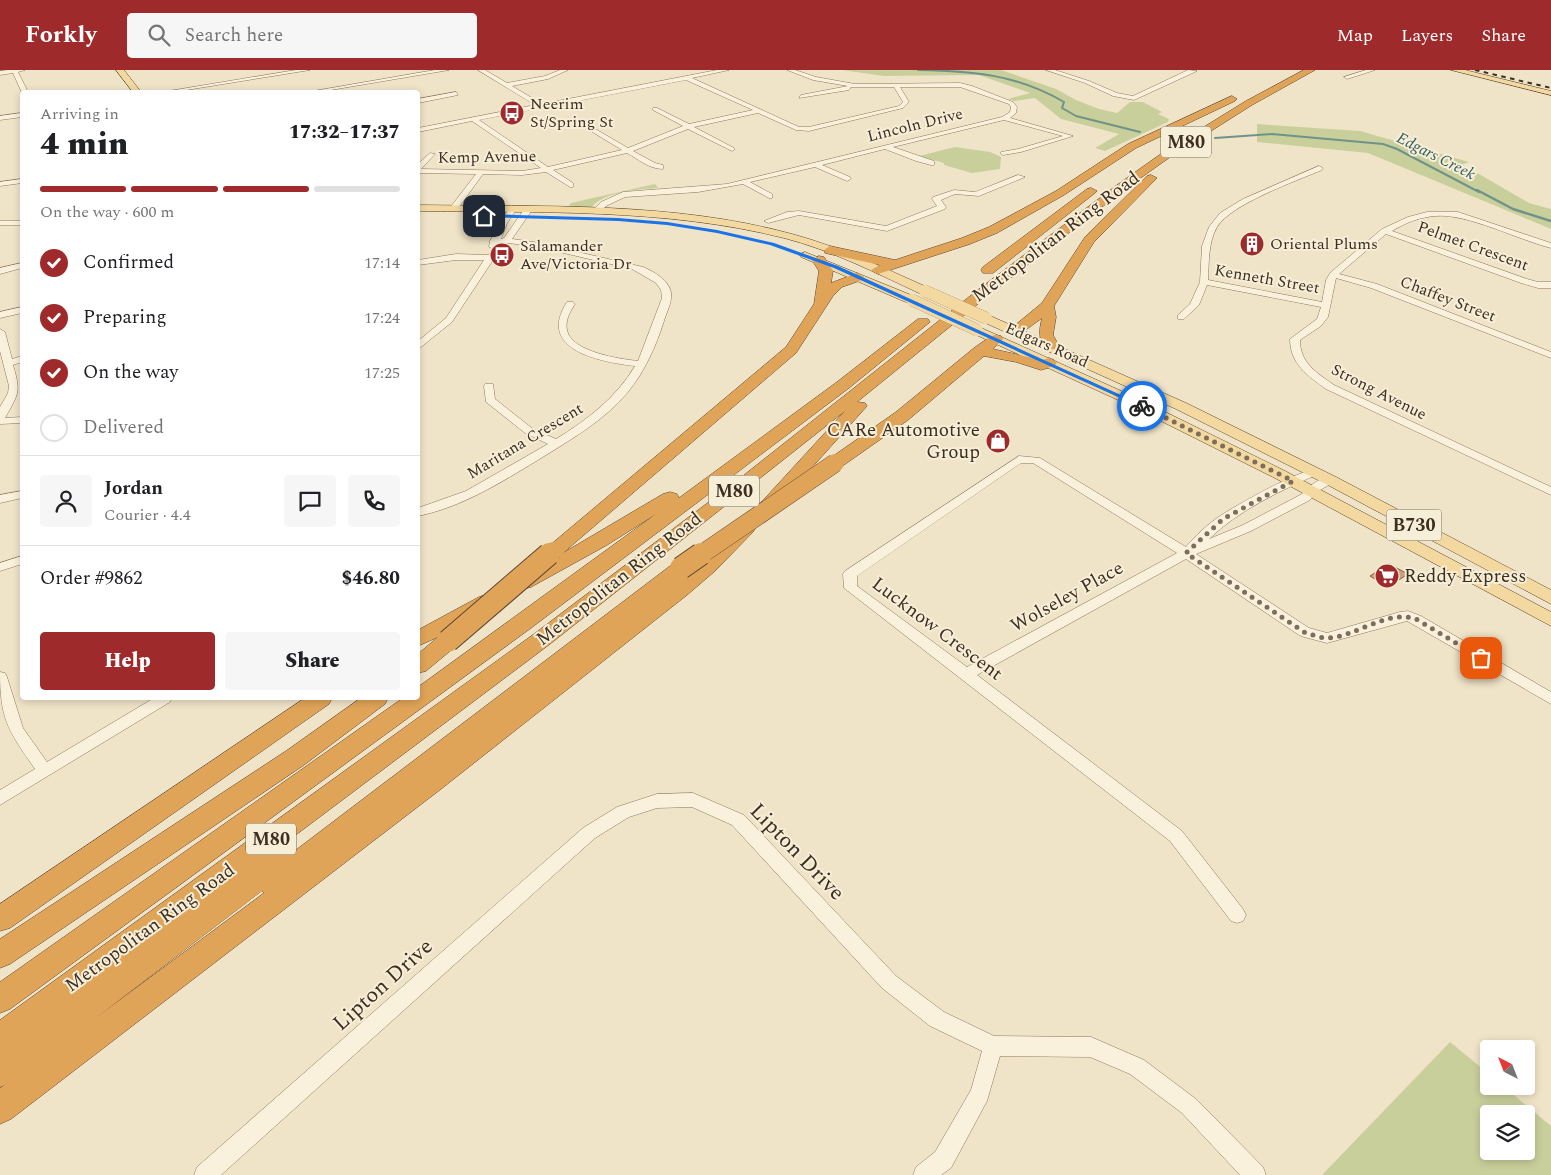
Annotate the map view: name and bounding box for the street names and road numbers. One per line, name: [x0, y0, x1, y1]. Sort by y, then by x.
street label: Lincoln Drive: [865, 102, 965, 148]
road number: M80: [1161, 126, 1211, 158]
street label: Kemp Avenue: [438, 144, 536, 170]
street label: Metropolitan Ring Road: [966, 164, 1146, 310]
street label: Pelmet Crescent: [1414, 215, 1532, 277]
street label: Kenneth Street: [1213, 258, 1322, 300]
street label: Chaffey Street: [1397, 270, 1500, 328]
street label: Edgars Road: [1001, 316, 1093, 374]
street label: Strong Avenue: [1327, 358, 1431, 426]
street label: Maritana Crescent: [462, 397, 588, 485]
road number: M80: [709, 476, 759, 506]
street label: Metropolitan Ring Road: [530, 505, 708, 653]
road number: B730: [1386, 510, 1442, 540]
street label: Wolseley Place: [1005, 554, 1129, 640]
street label: Lucknow Crescent: [865, 570, 1009, 688]
street label: Lipton Drive: [742, 796, 852, 908]
road number: M80: [246, 824, 296, 854]
street label: Metropolitan Ring Road: [59, 856, 241, 1000]
street label: Lipton Drive: [325, 931, 441, 1039]

